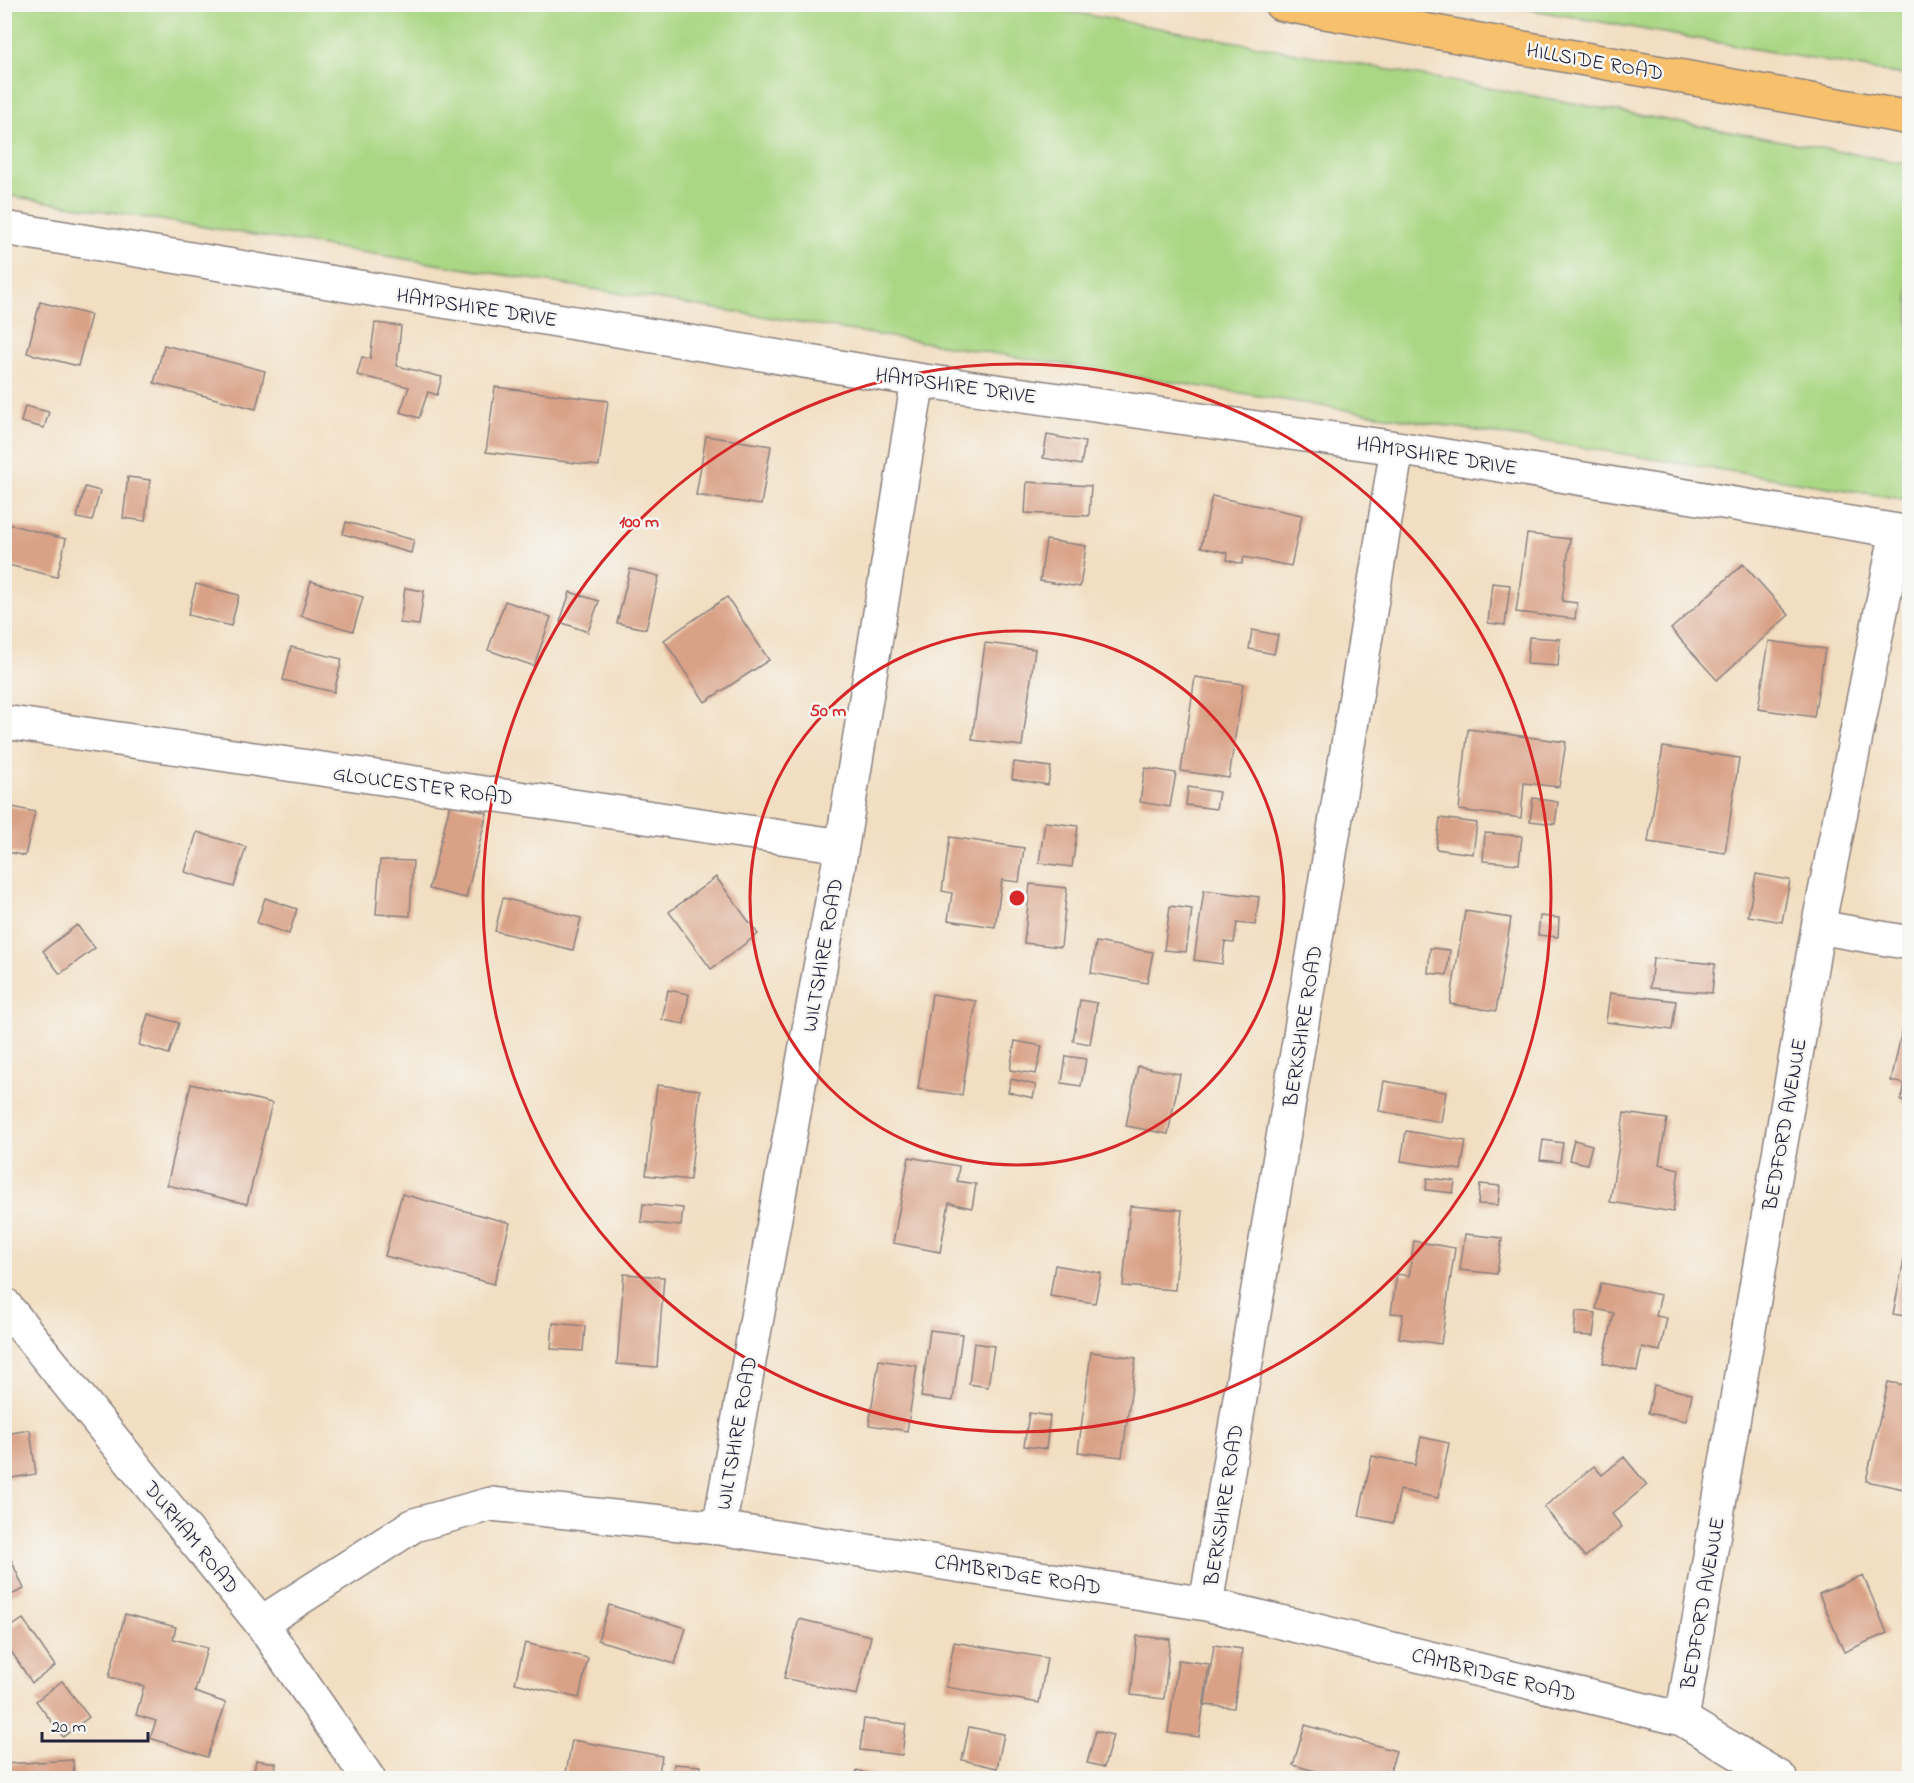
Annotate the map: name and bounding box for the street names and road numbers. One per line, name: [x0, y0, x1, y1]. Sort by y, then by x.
street label: HILLSIDE ROAD: [1524, 36, 1665, 90]
street label: HAMPSHIRE DRIVE: [394, 281, 559, 336]
street label: HAMPSHIRE DRIVE: [873, 361, 1038, 413]
street label: HAMPSHIRE DRIVE: [1354, 429, 1519, 484]
street label: GLOUCESTER ROAD: [331, 760, 515, 814]
street label: WILTSHIRE ROAD: [796, 876, 852, 1034]
street label: BERKSHIRE ROAD: [1276, 944, 1332, 1110]
street label: BEDFORD AVENUE: [1756, 1036, 1816, 1214]
street label: WILTSHIRE ROAD: [710, 1354, 766, 1512]
street label: BERKSHIRE ROAD: [1197, 1423, 1253, 1589]
street label: DURHAM ROAD: [135, 1475, 245, 1601]
street label: BEDFORD AVENUE: [1674, 1515, 1734, 1693]
street label: CAMBRIDGE ROAD: [932, 1548, 1103, 1604]
street label: CAMBRIDGE ROAD: [1408, 1641, 1579, 1711]

